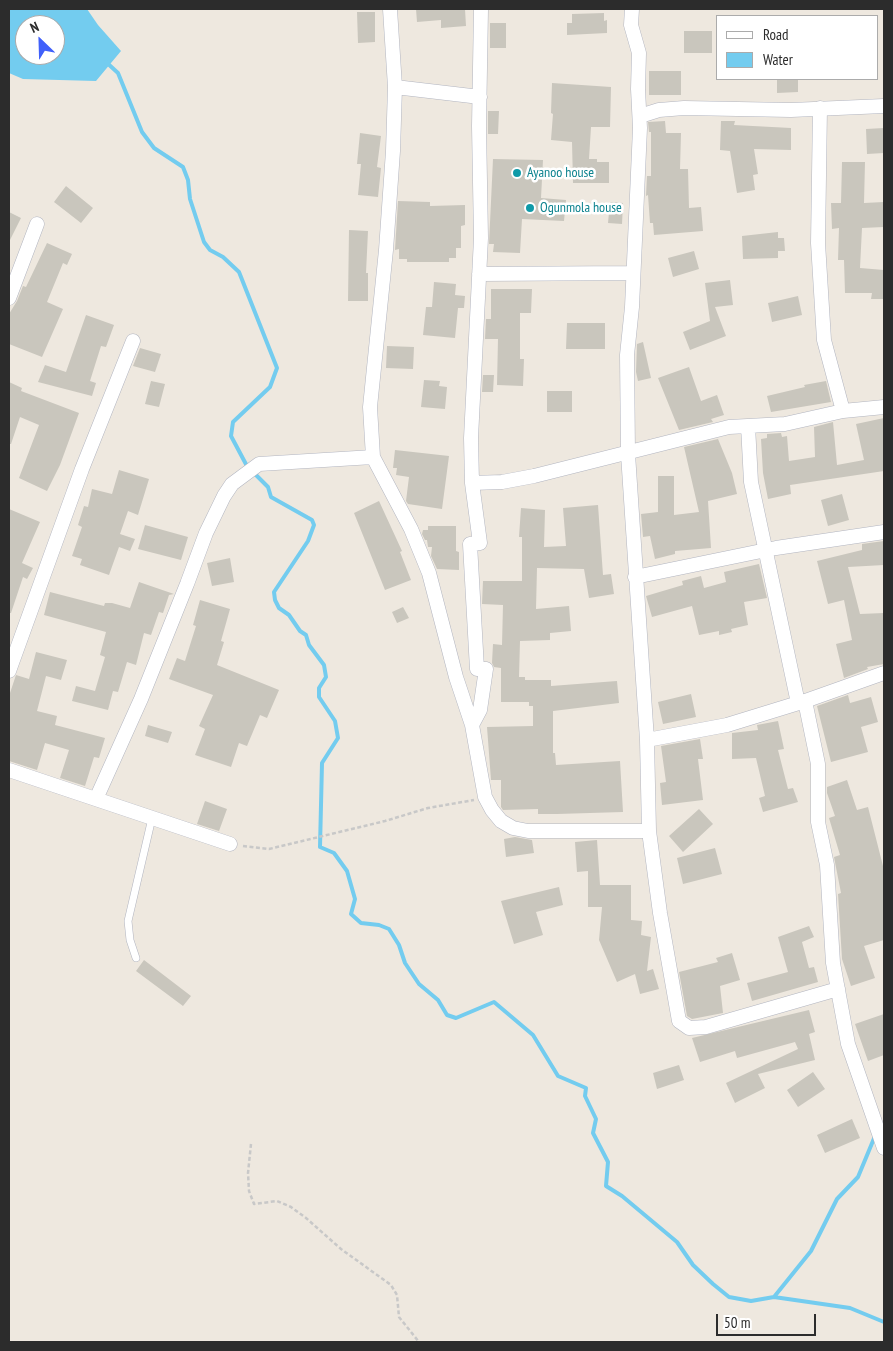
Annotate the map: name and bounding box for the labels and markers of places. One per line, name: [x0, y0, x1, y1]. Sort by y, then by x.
place label: Ayanoo house: [527, 165, 594, 181]
marker: Ayanoo house: [511, 167, 523, 179]
place label: Ogunmola house: [540, 200, 622, 216]
marker: Ogunmola house: [524, 202, 536, 214]

